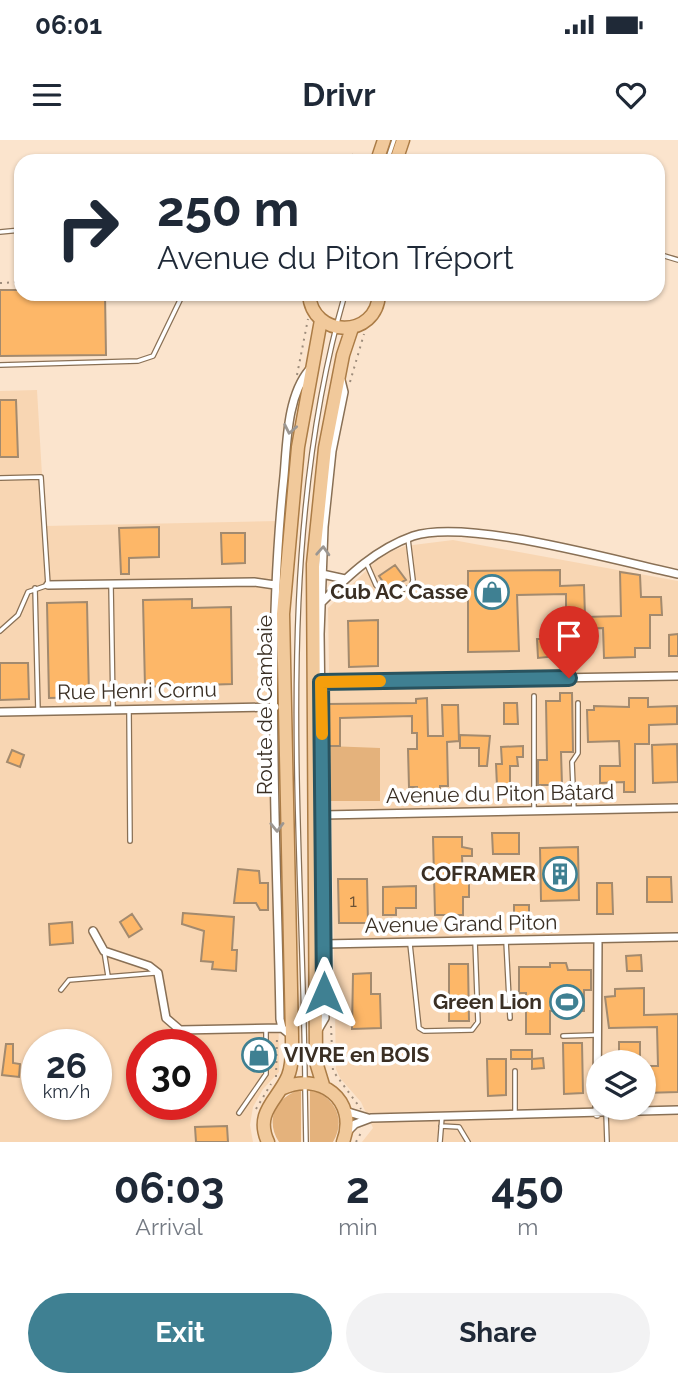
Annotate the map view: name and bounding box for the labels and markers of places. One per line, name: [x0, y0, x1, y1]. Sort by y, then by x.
shop icon: Cub AC Casse: [473, 573, 511, 611]
place label: Cub AC Casse: [330, 579, 468, 604]
pin: [539, 606, 599, 678]
building icon: COFRAMER: [541, 855, 579, 893]
place label: COFRAMER: [421, 861, 536, 886]
sports icon: Green Lion: [548, 983, 586, 1021]
place label: Green Lion: [433, 989, 542, 1014]
shop icon: VIVRE en BOIS: [240, 1036, 278, 1074]
place label: VIVRE en BOIS: [284, 1042, 429, 1067]

